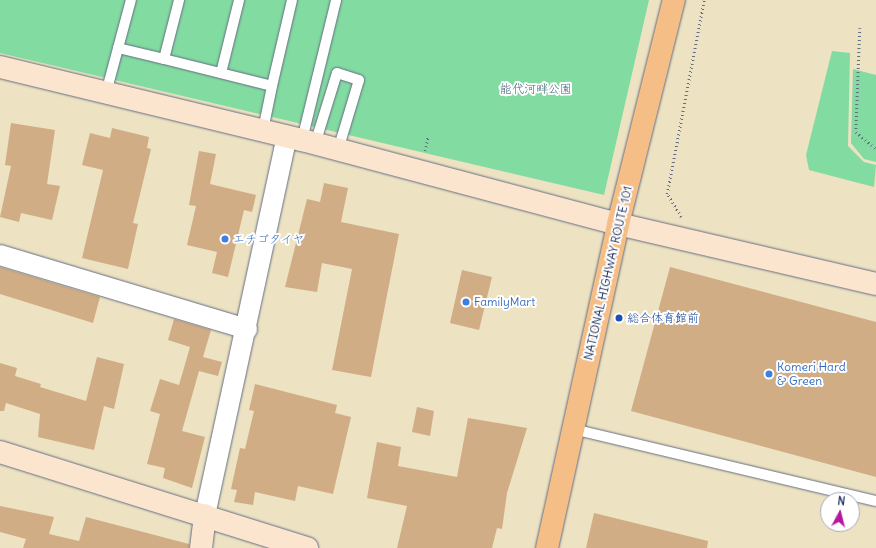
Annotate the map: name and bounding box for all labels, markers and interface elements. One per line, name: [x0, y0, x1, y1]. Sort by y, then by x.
park label: 能代河畔公園: [500, 82, 572, 96]
street label: NATIONAL HIGHWAY ROUTE 101: [581, 185, 635, 361]
place label: エチゴタイヤ: [233, 232, 305, 246]
marker: エチゴタイヤ: [220, 234, 230, 244]
place label: FamilyMart: [474, 295, 535, 309]
marker: FamilyMart: [461, 297, 471, 307]
place label: 総合体育館前: [627, 311, 699, 325]
marker: 総合体育館前: [614, 313, 624, 323]
place label: Komeri Hard & Green: [777, 360, 846, 388]
marker: Komeri Hard & Green: [764, 369, 774, 379]
north arrow: [820, 492, 860, 532]
text: N: [837, 494, 846, 508]

